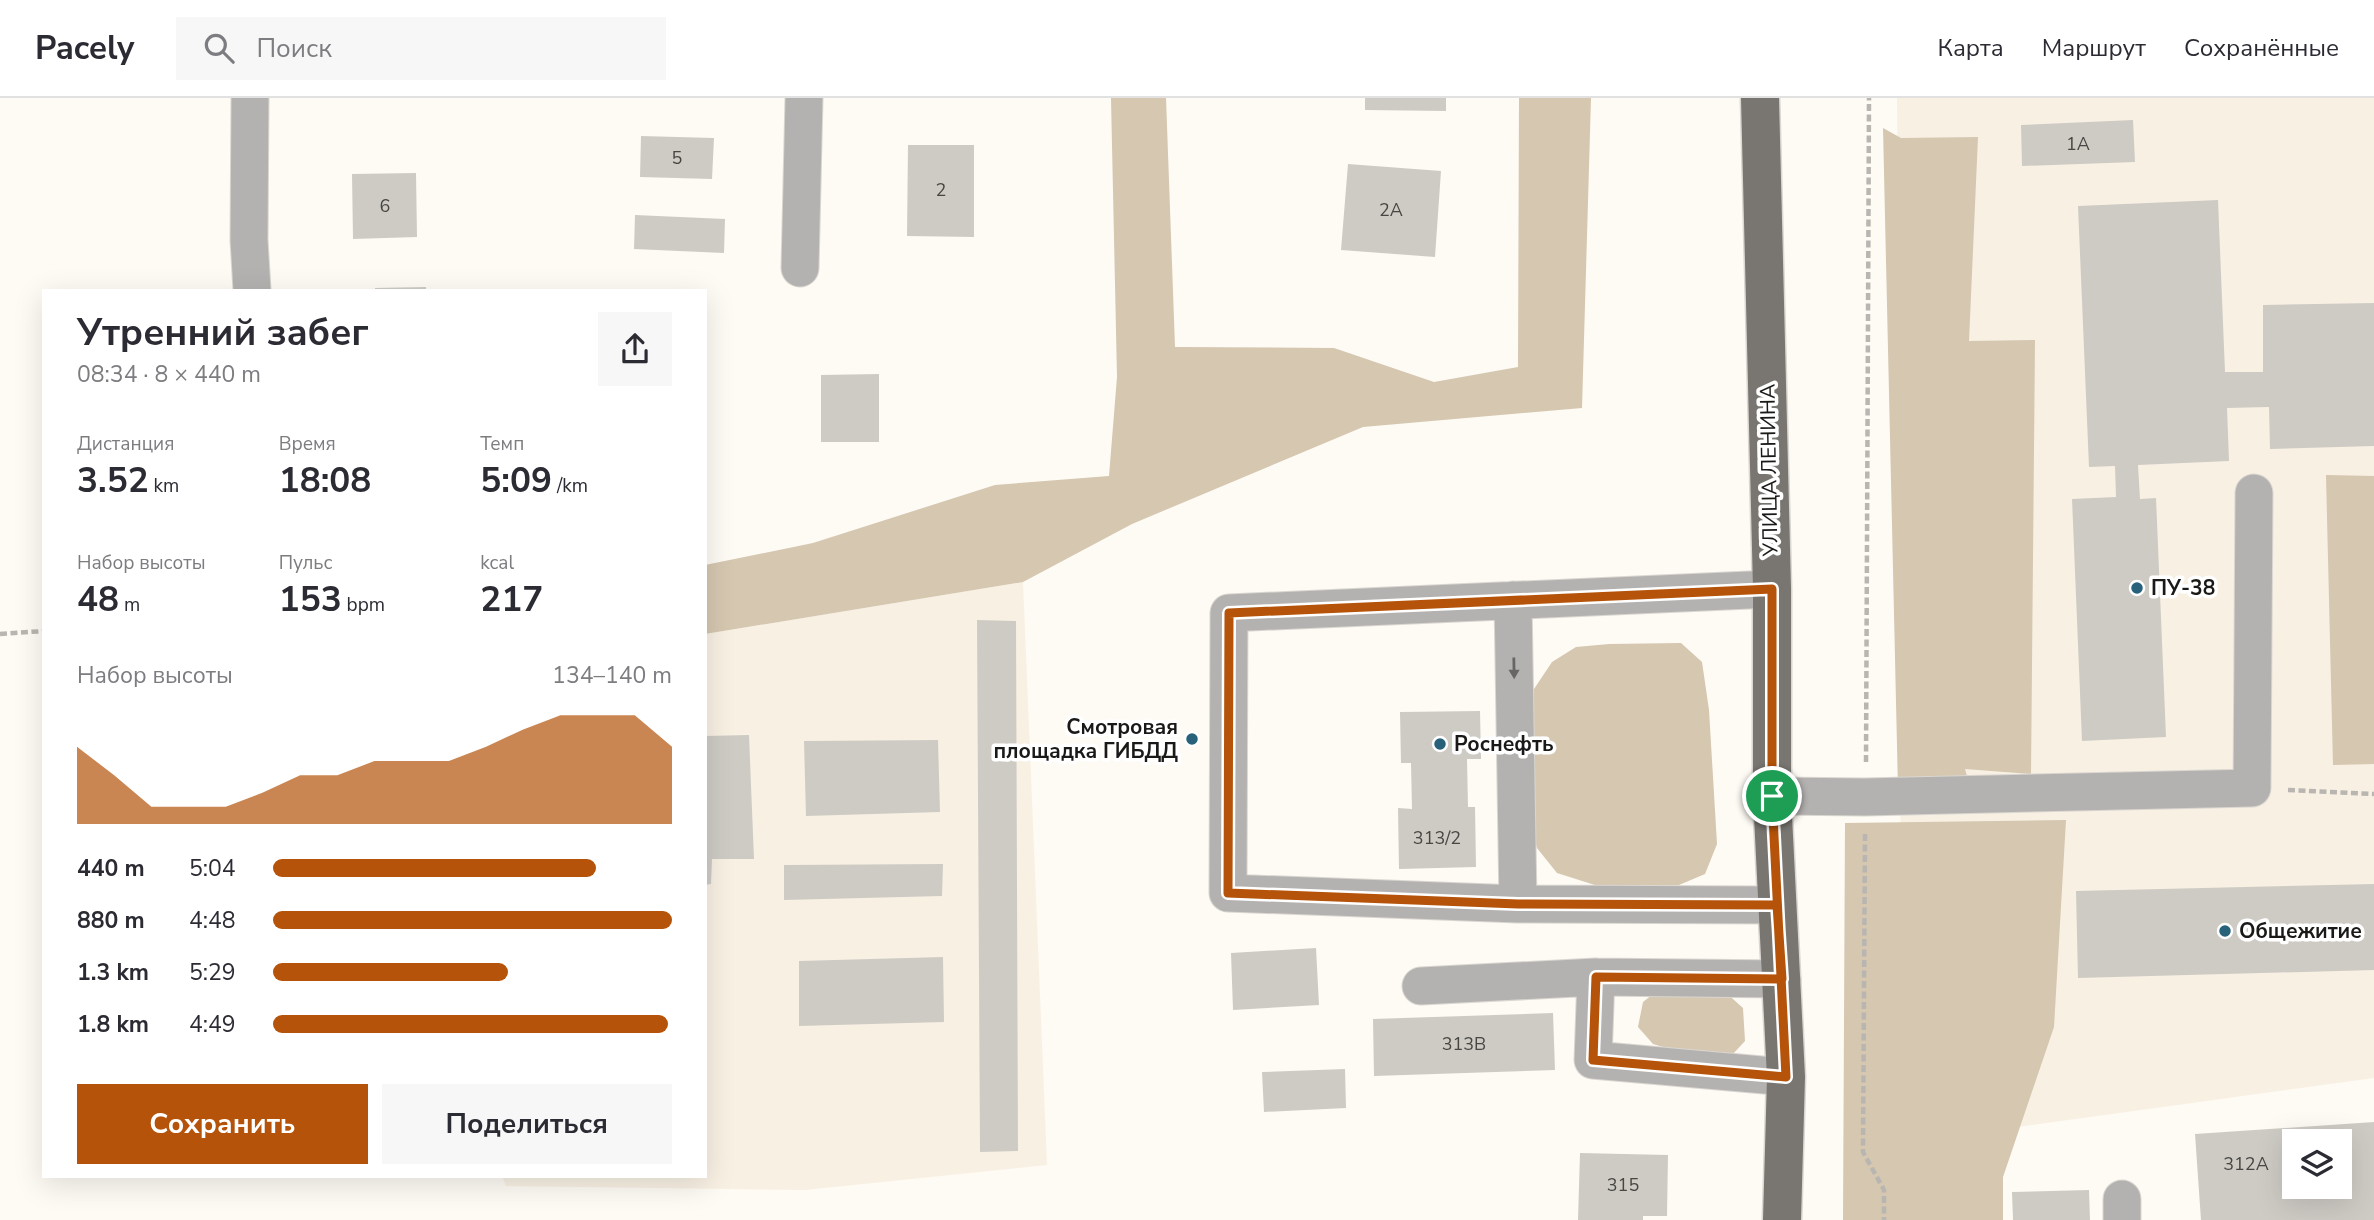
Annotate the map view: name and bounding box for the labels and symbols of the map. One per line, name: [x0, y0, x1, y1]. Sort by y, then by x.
house number: 1А: [2066, 132, 2090, 156]
house number: 5: [672, 146, 682, 170]
house number: 2: [936, 178, 946, 202]
house number: 6: [380, 194, 390, 218]
house number: 2А: [1379, 198, 1403, 222]
street label: УЛИЦА ЛЕНИНА: [1753, 383, 1785, 558]
place label: ПУ-38: [2151, 574, 2215, 602]
marker: ПУ-38: [2129, 580, 2145, 596]
one-way arrow: [1509, 657, 1520, 679]
place label: Смотровая площадка ГИБДД: [993, 713, 1178, 765]
place label: Роснефть: [1454, 730, 1554, 758]
marker: Смотровая площадка ГИБДД: [1184, 731, 1200, 747]
marker: Роснефть: [1432, 736, 1448, 752]
pin: [1742, 766, 1802, 826]
house number: 313/2: [1413, 826, 1461, 850]
place label: Общежитие: [2239, 917, 2362, 945]
marker: Общежитие: [2217, 923, 2233, 939]
house number: 313В: [1442, 1032, 1486, 1056]
house number: 312А: [2223, 1152, 2269, 1176]
house number: 315: [1607, 1173, 1639, 1197]

